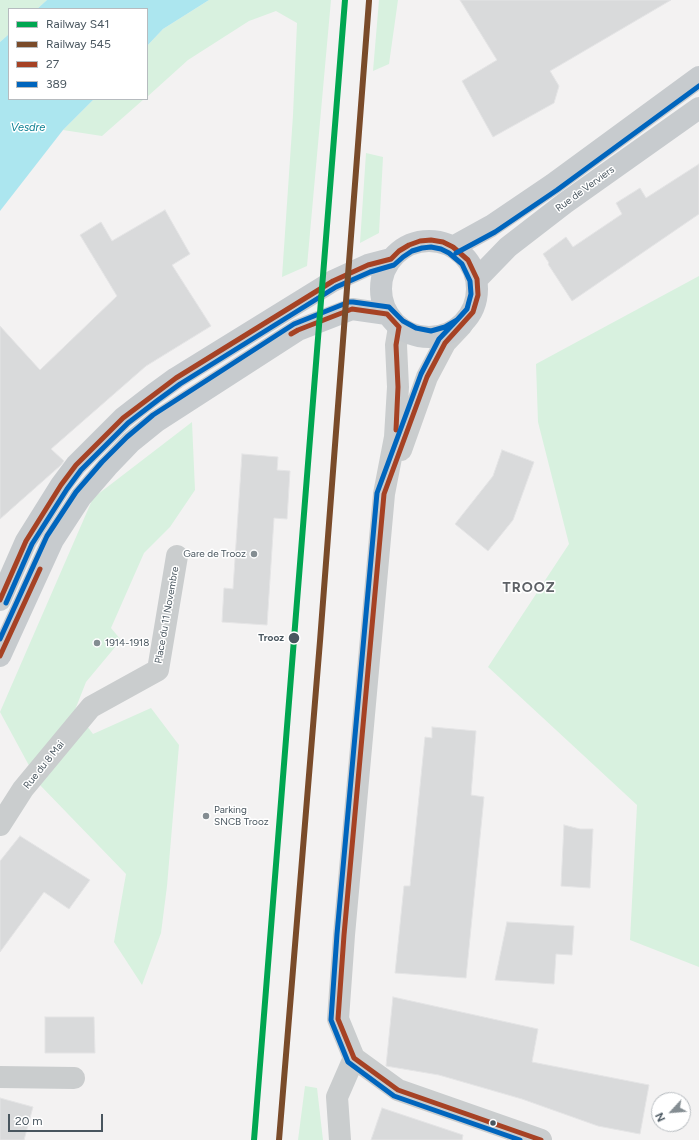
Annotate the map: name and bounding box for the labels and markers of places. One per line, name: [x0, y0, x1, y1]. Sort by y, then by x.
place label: Gare de Trooz: [183, 548, 246, 560]
marker: Gare de Trooz: [249, 549, 259, 559]
marker: Trooz: [287, 631, 301, 645]
place label: Trooz: [258, 632, 284, 644]
place label: 1914-1918: [105, 637, 149, 649]
marker: 1914-1918: [92, 638, 102, 648]
place label: Parking SNCB Trooz: [214, 804, 269, 828]
marker: Parking SNCB Trooz: [201, 811, 211, 821]
unlabelled marker: [488, 1118, 498, 1128]

